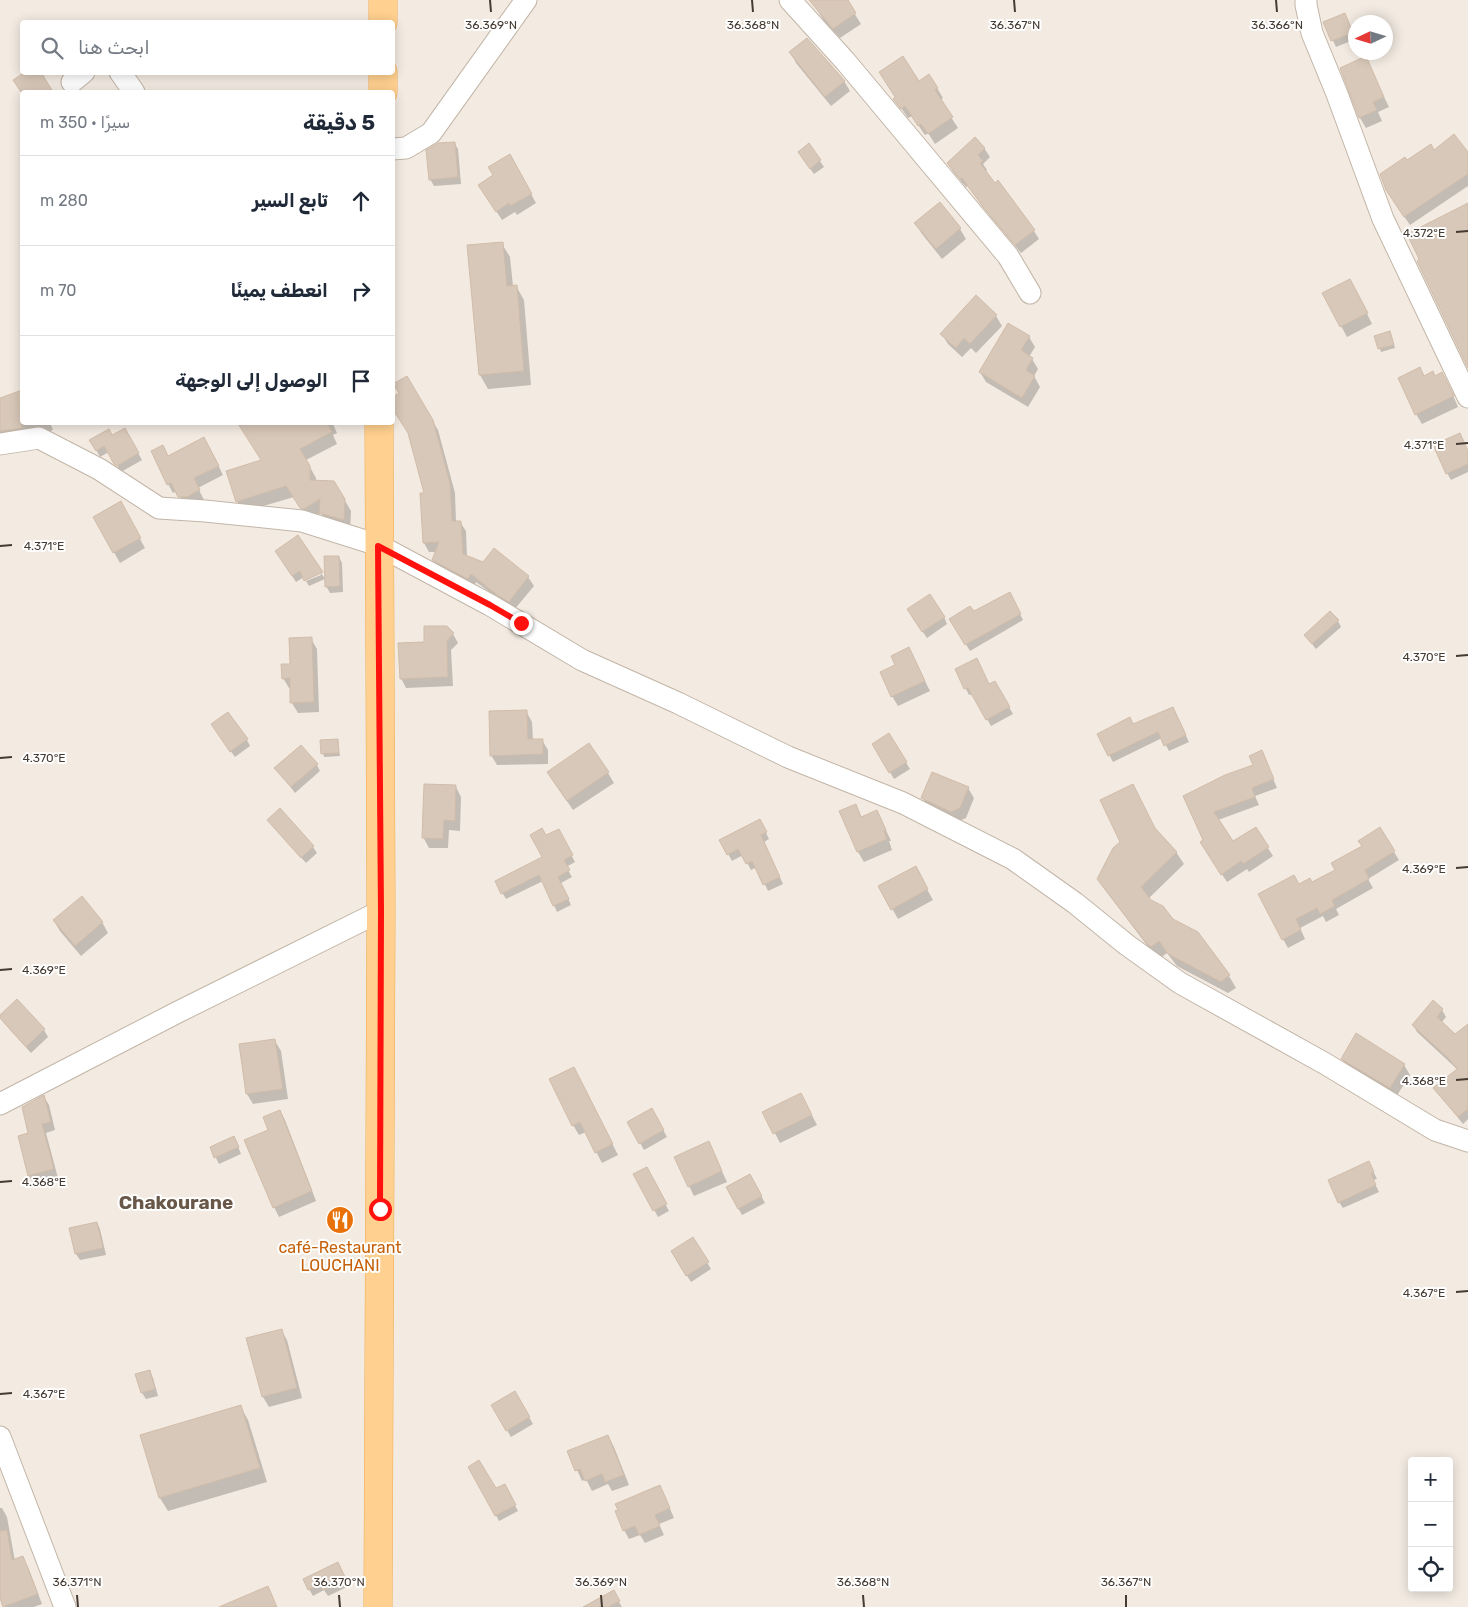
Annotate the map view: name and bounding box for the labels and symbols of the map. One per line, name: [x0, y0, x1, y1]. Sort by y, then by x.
north arrow: [1348, 15, 1393, 60]
text: 36.369°N: [465, 18, 517, 32]
text: 36.368°N: [727, 18, 779, 32]
text: 36.367°N: [990, 18, 1040, 32]
text: 36.366°N: [1251, 18, 1303, 32]
text: 4.372°E: [1403, 226, 1445, 240]
text: 4.371°E: [1404, 438, 1444, 452]
text: 4.371°E: [24, 539, 64, 553]
route end: [510, 612, 533, 635]
text: 4.370°E: [1402, 650, 1446, 664]
text: 4.370°E: [22, 751, 66, 765]
text: 4.369°E: [1402, 862, 1446, 876]
text: 4.369°E: [22, 963, 66, 977]
text: 4.368°E: [1402, 1074, 1446, 1088]
text: 4.368°E: [22, 1175, 66, 1189]
district label: Chakourane: [119, 1191, 233, 1214]
route start: [369, 1198, 392, 1221]
restaurant icon: café-Restaurant LOUCHANI: [325, 1205, 355, 1235]
place label: café-Restaurant LOUCHANI: [278, 1238, 402, 1275]
text: 4.367°E: [1403, 1286, 1445, 1300]
text: 4.367°E: [23, 1387, 65, 1401]
text: 36.371°N: [53, 1575, 101, 1589]
text: 36.370°N: [313, 1575, 365, 1589]
text: 36.369°N: [575, 1575, 627, 1589]
text: 36.368°N: [837, 1575, 889, 1589]
text: 36.367°N: [1101, 1575, 1151, 1589]

